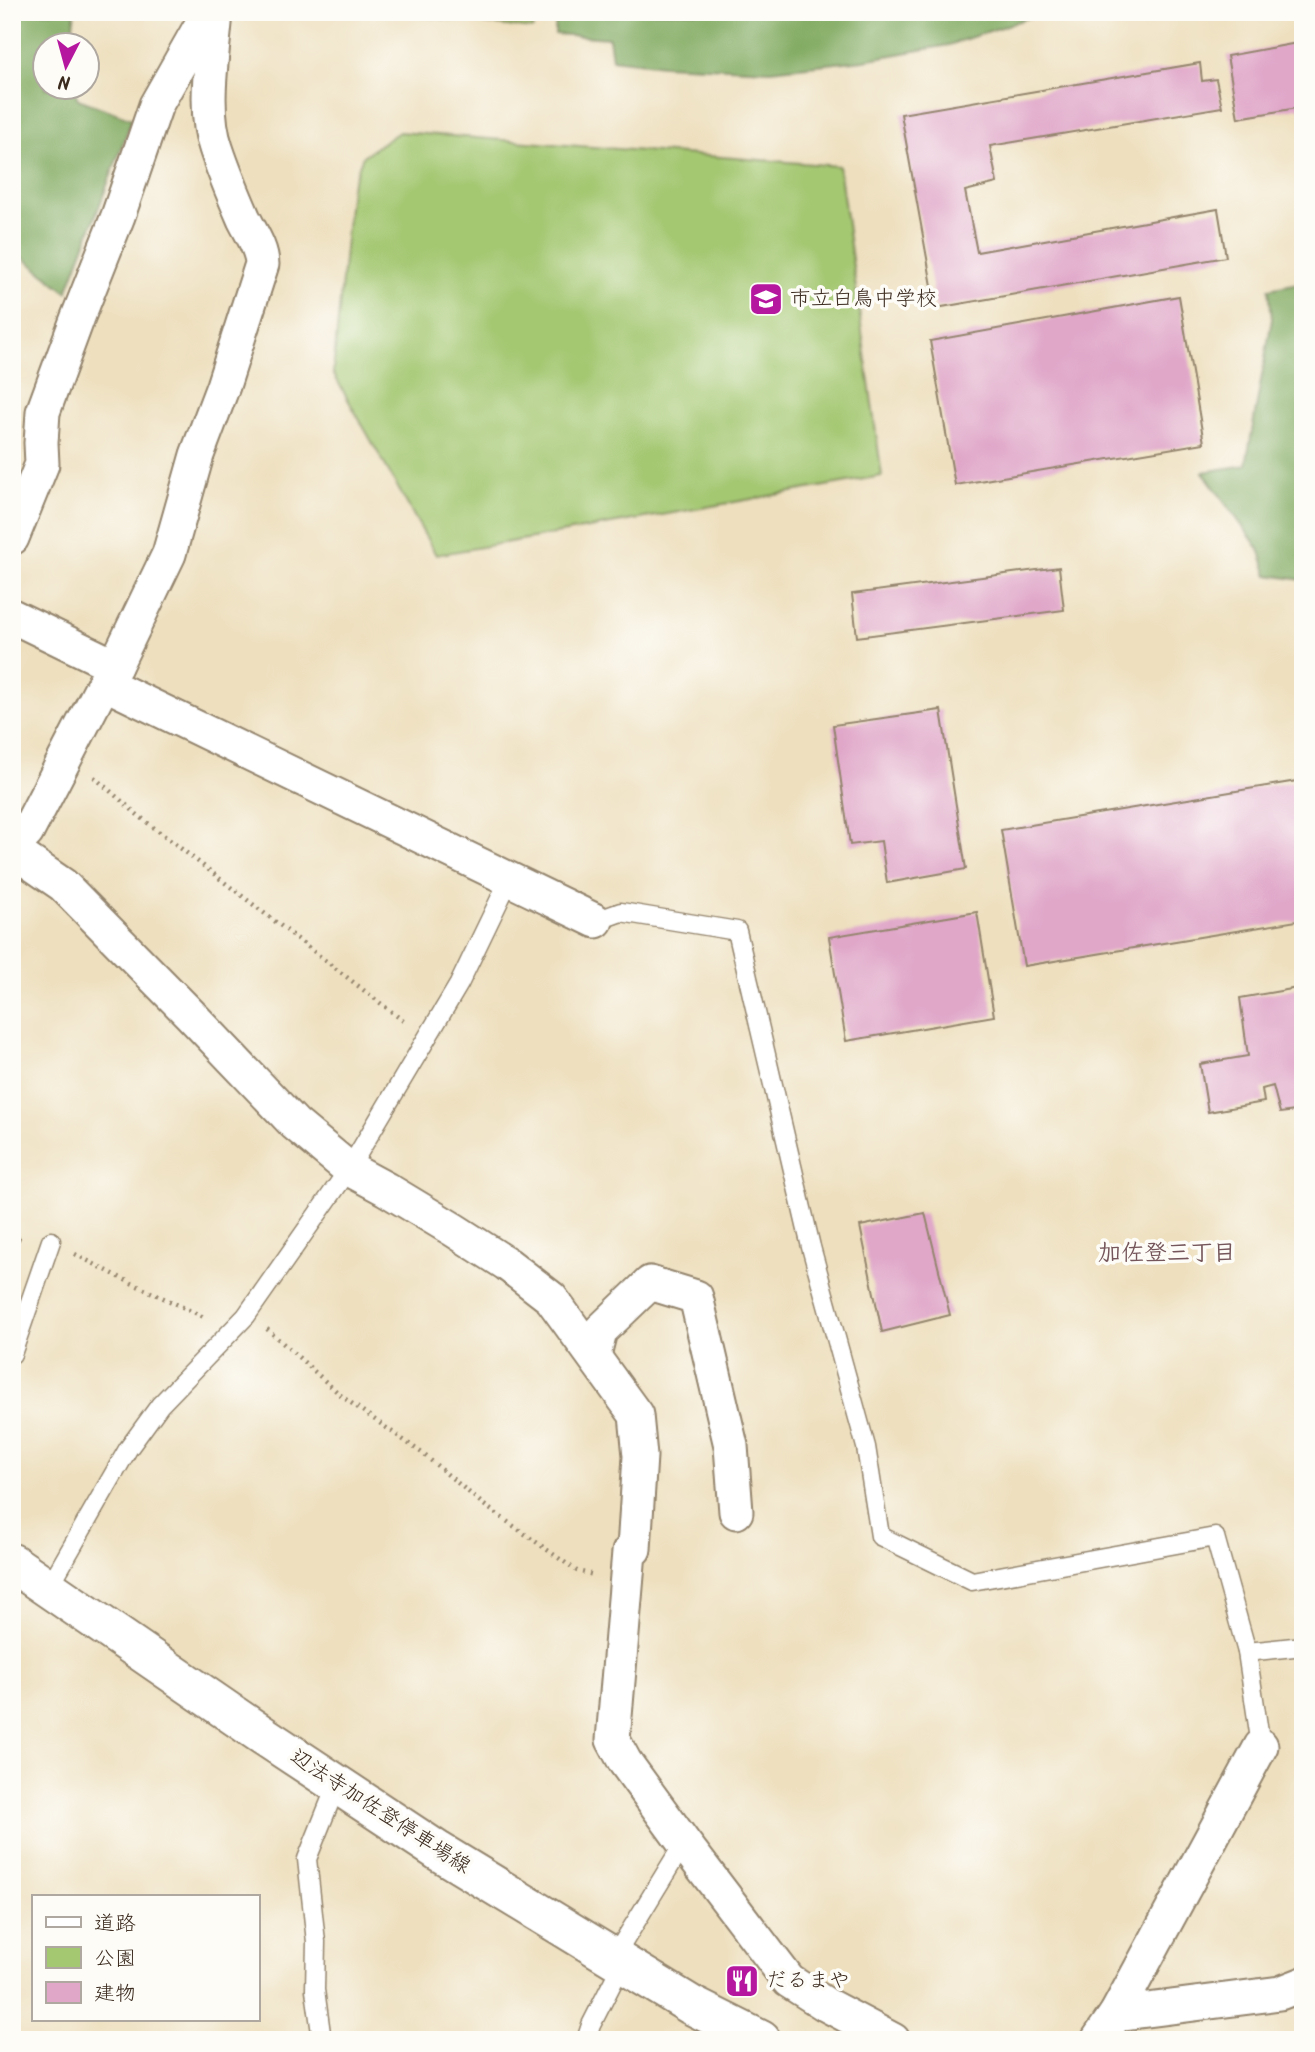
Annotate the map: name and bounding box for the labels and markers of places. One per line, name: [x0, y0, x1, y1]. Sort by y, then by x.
school or university icon: 市立白鳥中学校: [747, 280, 785, 318]
place label: 市立白鳥中学校: [790, 283, 937, 316]
restaurant icon: だるまや: [723, 1962, 761, 2000]
place label: だるまや: [766, 1965, 850, 1998]

